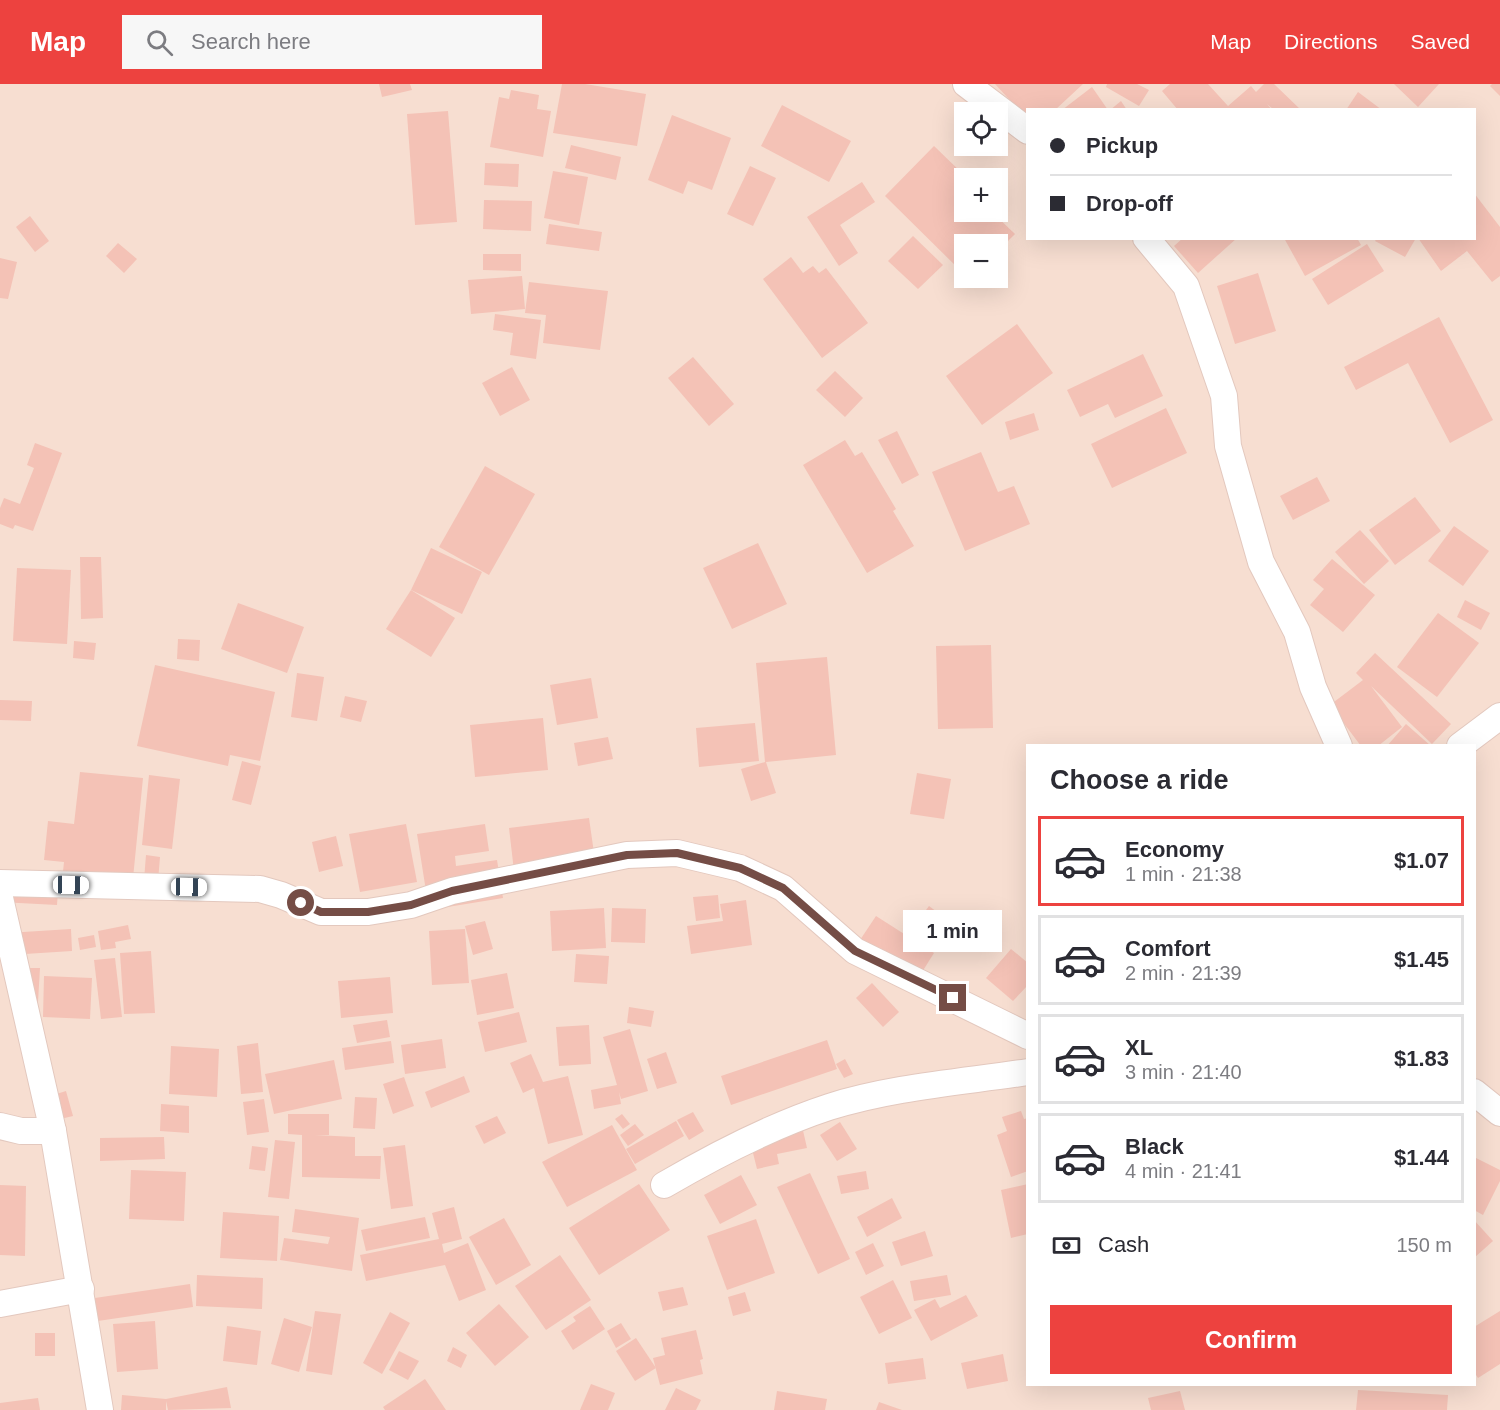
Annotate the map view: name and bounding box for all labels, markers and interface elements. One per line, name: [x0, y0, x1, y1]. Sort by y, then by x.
search box: [122, 15, 542, 69]
text: Map: [30, 26, 86, 57]
icon: search: [143, 26, 176, 59]
text: Search here: [191, 29, 311, 54]
text: Map: [1210, 30, 1251, 53]
text: Directions: [1284, 30, 1377, 53]
text: Saved: [1410, 30, 1470, 53]
map controls: [954, 102, 1008, 288]
button: locate: [954, 102, 1008, 156]
text: Pickup: [1086, 133, 1158, 158]
button: +: [954, 168, 1008, 222]
text: Drop-off: [1086, 191, 1173, 216]
button: −: [954, 234, 1008, 288]
text: Choose a ride: [1050, 765, 1229, 795]
icon: car: [1053, 834, 1107, 888]
text: Economy: [1125, 837, 1224, 862]
text: $1.07: [1394, 848, 1449, 873]
text: 1 min · 21:38: [1125, 863, 1242, 885]
car: [53, 876, 89, 894]
car: [171, 878, 207, 896]
route start: [287, 889, 314, 916]
callout: 1 min: [904, 911, 1002, 953]
text: 1 min: [926, 920, 979, 942]
icon: car: [1053, 933, 1107, 987]
text: Comfort: [1125, 936, 1211, 961]
text: $1.45: [1394, 947, 1449, 972]
text: 2 min · 21:39: [1125, 962, 1242, 984]
route end: [939, 984, 966, 1011]
icon: car: [1053, 1032, 1107, 1086]
text: XL: [1125, 1035, 1153, 1060]
text: $1.83: [1394, 1046, 1449, 1071]
text: 3 min · 21:40: [1125, 1061, 1242, 1083]
icon: car: [1053, 1131, 1107, 1185]
text: Black: [1125, 1134, 1184, 1159]
text: $1.44: [1394, 1145, 1449, 1170]
text: 4 min · 21:41: [1125, 1160, 1242, 1182]
icon: cash: [1050, 1229, 1083, 1262]
text: Cash: [1098, 1232, 1149, 1257]
text: 150 m: [1396, 1234, 1452, 1256]
button: Confirm: [1050, 1305, 1452, 1374]

